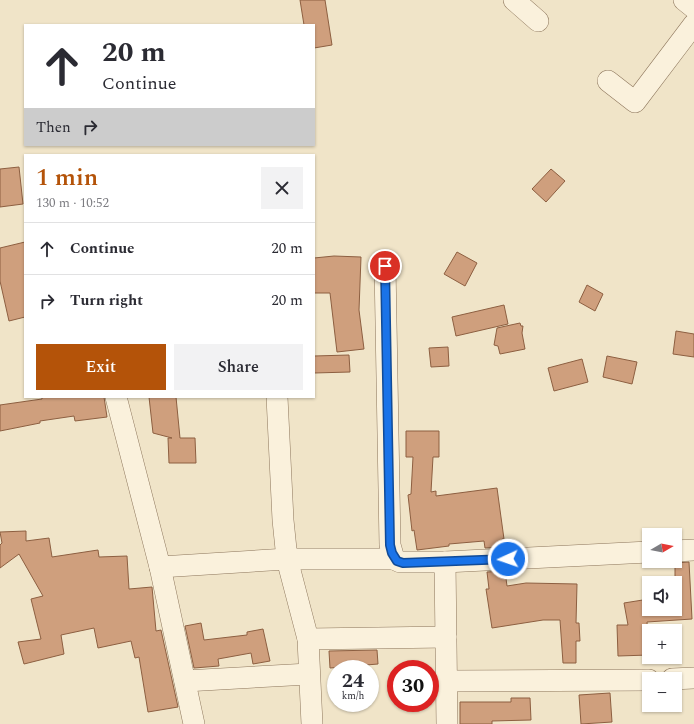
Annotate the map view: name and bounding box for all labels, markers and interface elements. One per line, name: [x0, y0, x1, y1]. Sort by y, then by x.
text: 20 m: [102, 31, 166, 74]
icon: ahead: [36, 40, 88, 92]
text: Continue: [102, 70, 177, 97]
text: Then: [36, 116, 71, 139]
icon: right: [79, 116, 101, 138]
text: 1 min: [36, 160, 98, 196]
button: close: [261, 167, 303, 209]
text: 130 m · 10:52: [36, 193, 109, 213]
text: Continue: [70, 237, 135, 260]
text: 20 m: [271, 237, 303, 260]
icon: ahead: [36, 238, 58, 260]
pin: [368, 249, 402, 283]
icon: arrive: [374, 255, 396, 277]
text: Turn right: [70, 289, 143, 312]
text: 20 m: [271, 289, 303, 312]
icon: right: [36, 290, 58, 312]
button: Exit: [36, 344, 166, 390]
button: Share: [174, 344, 303, 390]
north arrow: [642, 528, 682, 568]
map controls: [642, 528, 682, 712]
position arrow: [487, 538, 529, 580]
button: sound: [642, 576, 682, 616]
button: +: [642, 624, 682, 664]
speed limit sign: 30: [387, 660, 439, 712]
text: 24: [342, 666, 364, 696]
button: −: [642, 672, 682, 712]
text: km/h: [342, 688, 364, 704]

